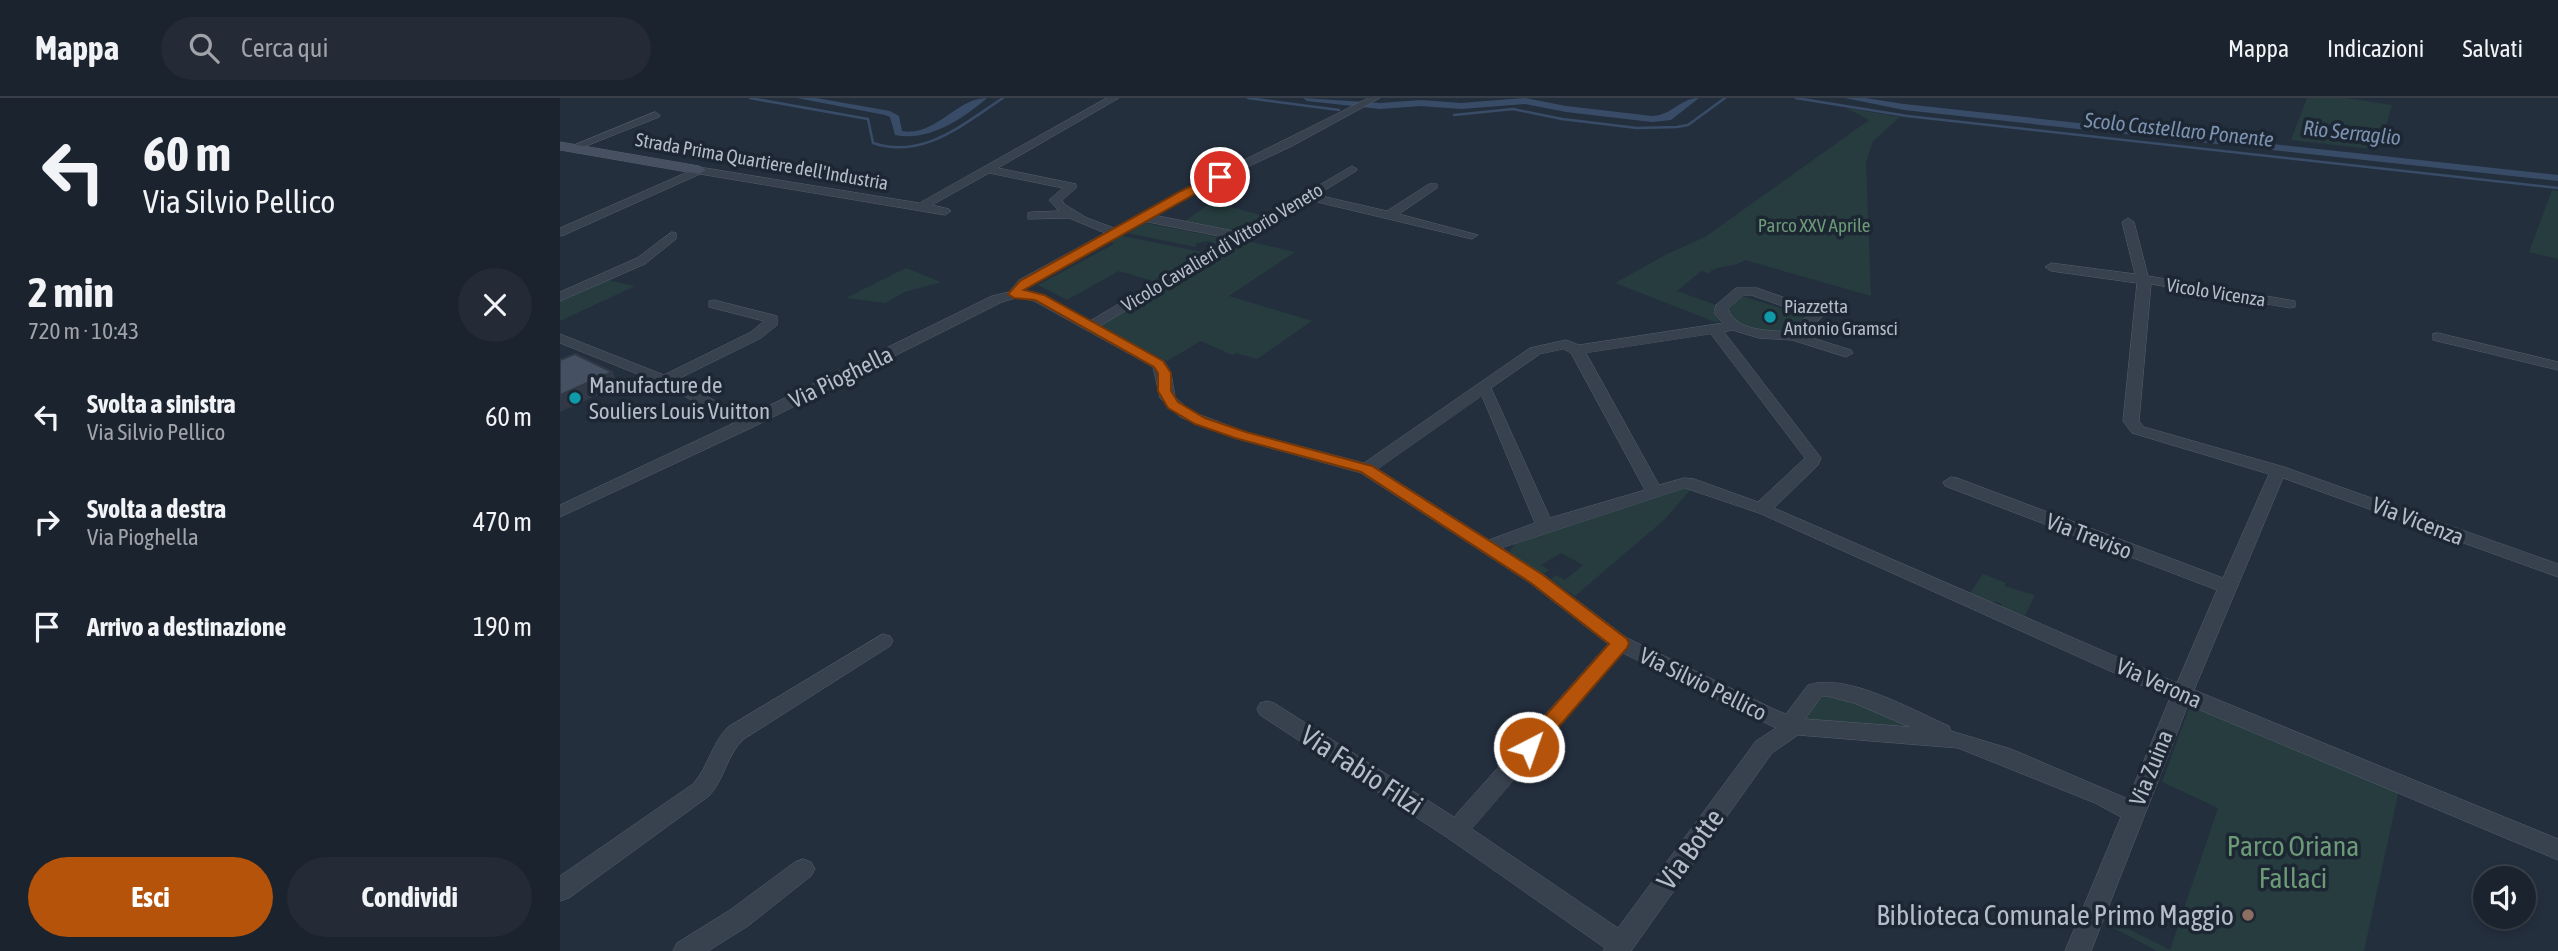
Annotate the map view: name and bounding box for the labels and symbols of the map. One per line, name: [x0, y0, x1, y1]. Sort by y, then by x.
water label: Scolo Castellaro Ponente: [2082, 107, 2275, 151]
water label: Rio Serraglio: [2302, 115, 2402, 149]
street label: Strada Prima Quartiere dell'Industria: [634, 128, 890, 194]
pin: [1190, 147, 1250, 207]
street label: Vicolo Cavalieri di Vittorio Veneto: [1117, 178, 1327, 316]
park label: Parco XXV Aprile: [1758, 214, 1870, 236]
street label: Vicolo Vicenza: [2165, 273, 2267, 311]
place label: Piazzetta Antonio Gramsci: [1784, 295, 1898, 339]
marker: Piazzetta Antonio Gramsci: [1762, 309, 1778, 325]
street label: Via Pioghella: [785, 341, 897, 413]
place label: Manufacture de Souliers Louis Vuitton: [589, 372, 770, 424]
marker: Manufacture de Souliers Louis Vuitton: [567, 390, 583, 406]
street label: Via Vicenza: [2369, 492, 2467, 550]
street label: Via Treviso: [2042, 508, 2136, 564]
street label: Via Silvio Pellico: [1635, 642, 1771, 726]
street label: Via Verona: [2112, 653, 2206, 713]
position arrow: [1492, 710, 1566, 784]
street label: Via Fabio Filzi: [1295, 719, 1429, 821]
street label: Via Zuina: [2124, 726, 2178, 810]
street label: Via Botte: [1650, 802, 1730, 896]
park label: Parco Oriana Fallaci: [2227, 830, 2359, 894]
place label: Biblioteca Comunale Primo Maggio: [1876, 899, 2234, 931]
marker: Biblioteca Comunale Primo Maggio: [2240, 907, 2256, 923]

